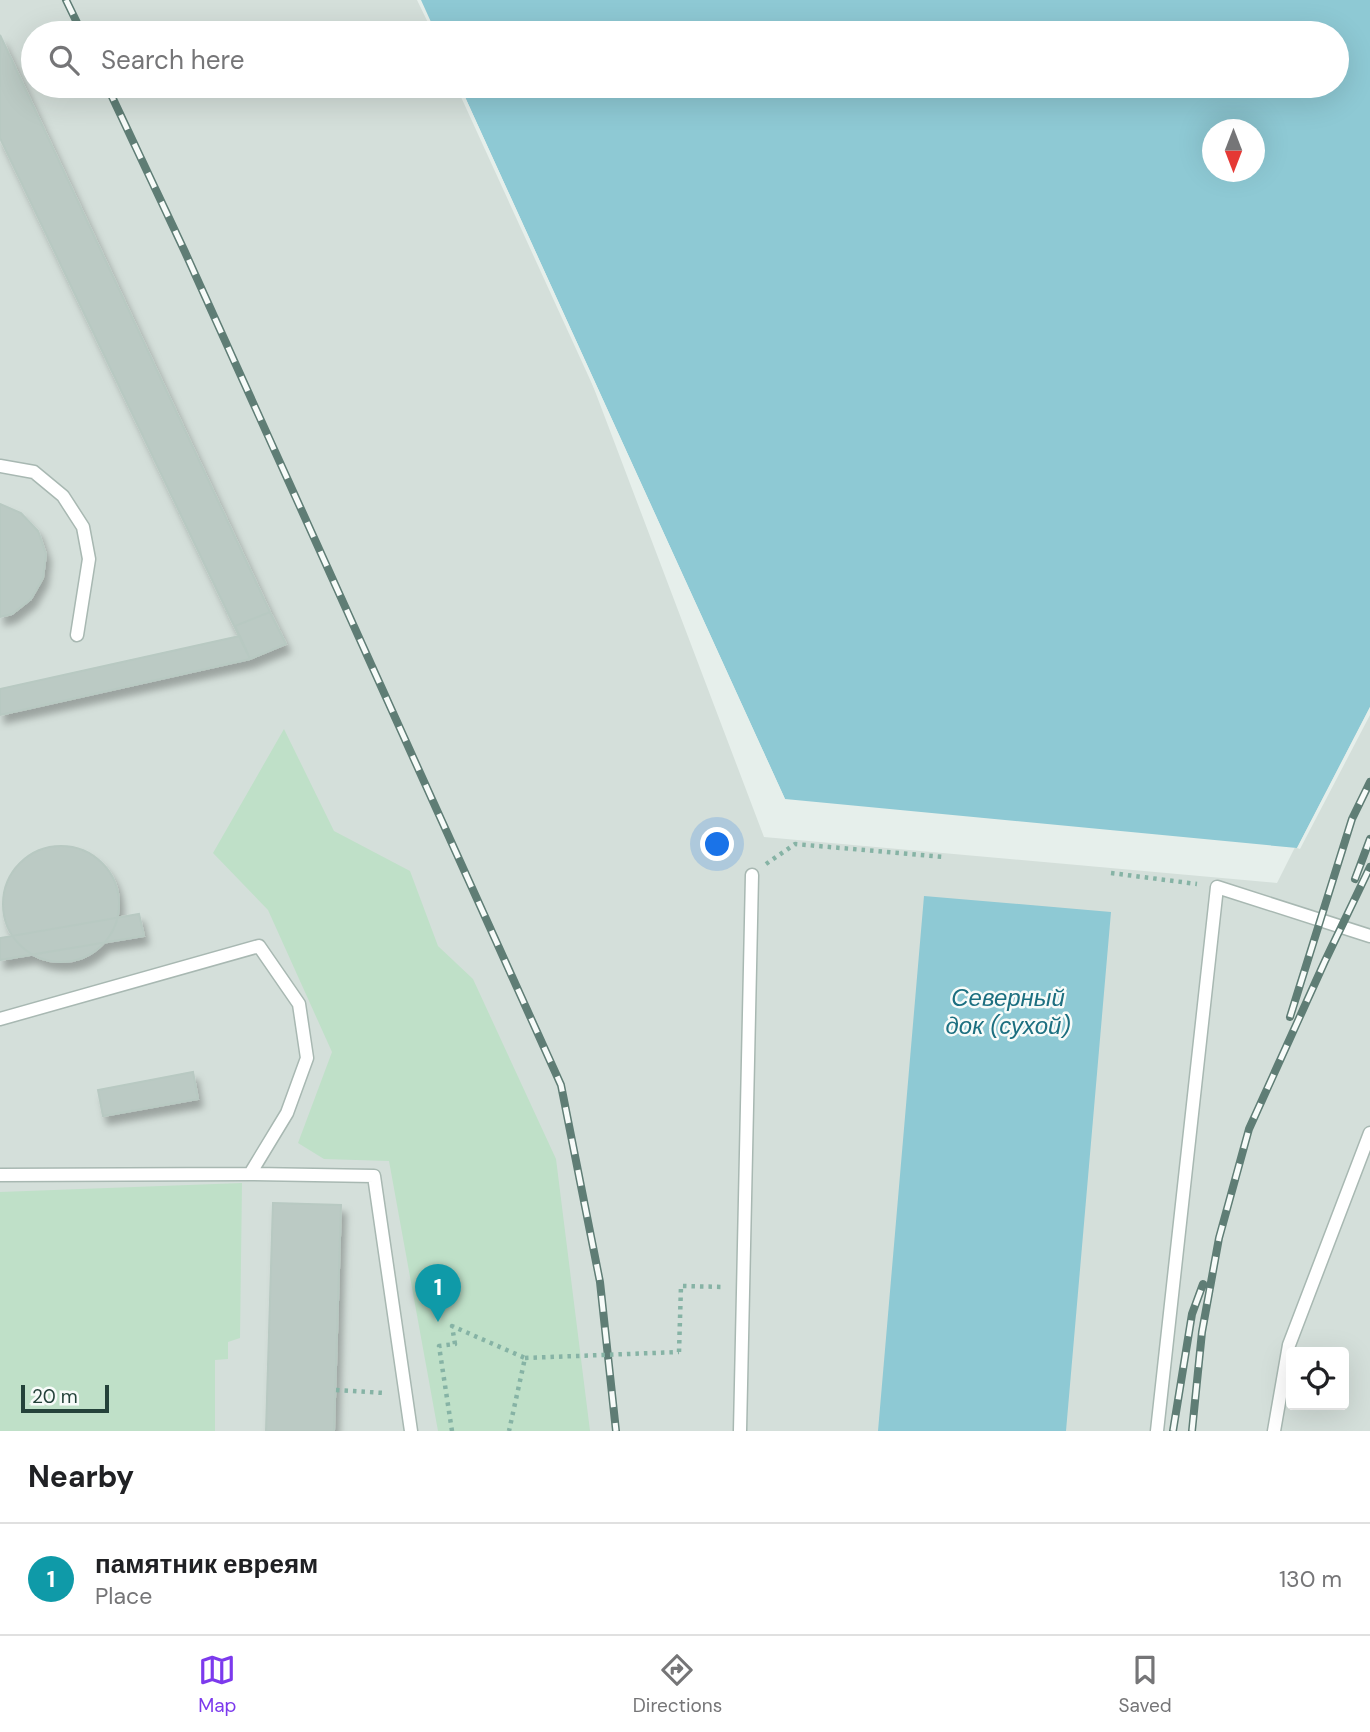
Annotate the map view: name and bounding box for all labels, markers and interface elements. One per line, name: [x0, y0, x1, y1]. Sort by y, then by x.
search box: [21, 21, 1349, 98]
icon: search: [45, 41, 83, 79]
text: Search here: [101, 43, 244, 77]
north arrow: [1202, 119, 1265, 182]
your location: [700, 827, 734, 861]
water label: Северный док (сухой): [946, 982, 1070, 1041]
pin: 1: [415, 1264, 461, 1322]
map controls: [1286, 1347, 1349, 1410]
button: locate: [1286, 1347, 1349, 1410]
scale bar: [21, 1382, 108, 1414]
text: 20 m: [32, 1384, 78, 1409]
text: Nearby: [28, 1457, 134, 1496]
text: памятник евреям: [95, 1547, 318, 1581]
text: 1: [47, 1564, 55, 1594]
text: 130 m: [1279, 1564, 1342, 1594]
text: Place: [95, 1581, 152, 1611]
tab: Map: [198, 1651, 236, 1718]
tab: Directions: [633, 1651, 722, 1718]
tab: Saved: [1119, 1651, 1172, 1718]

